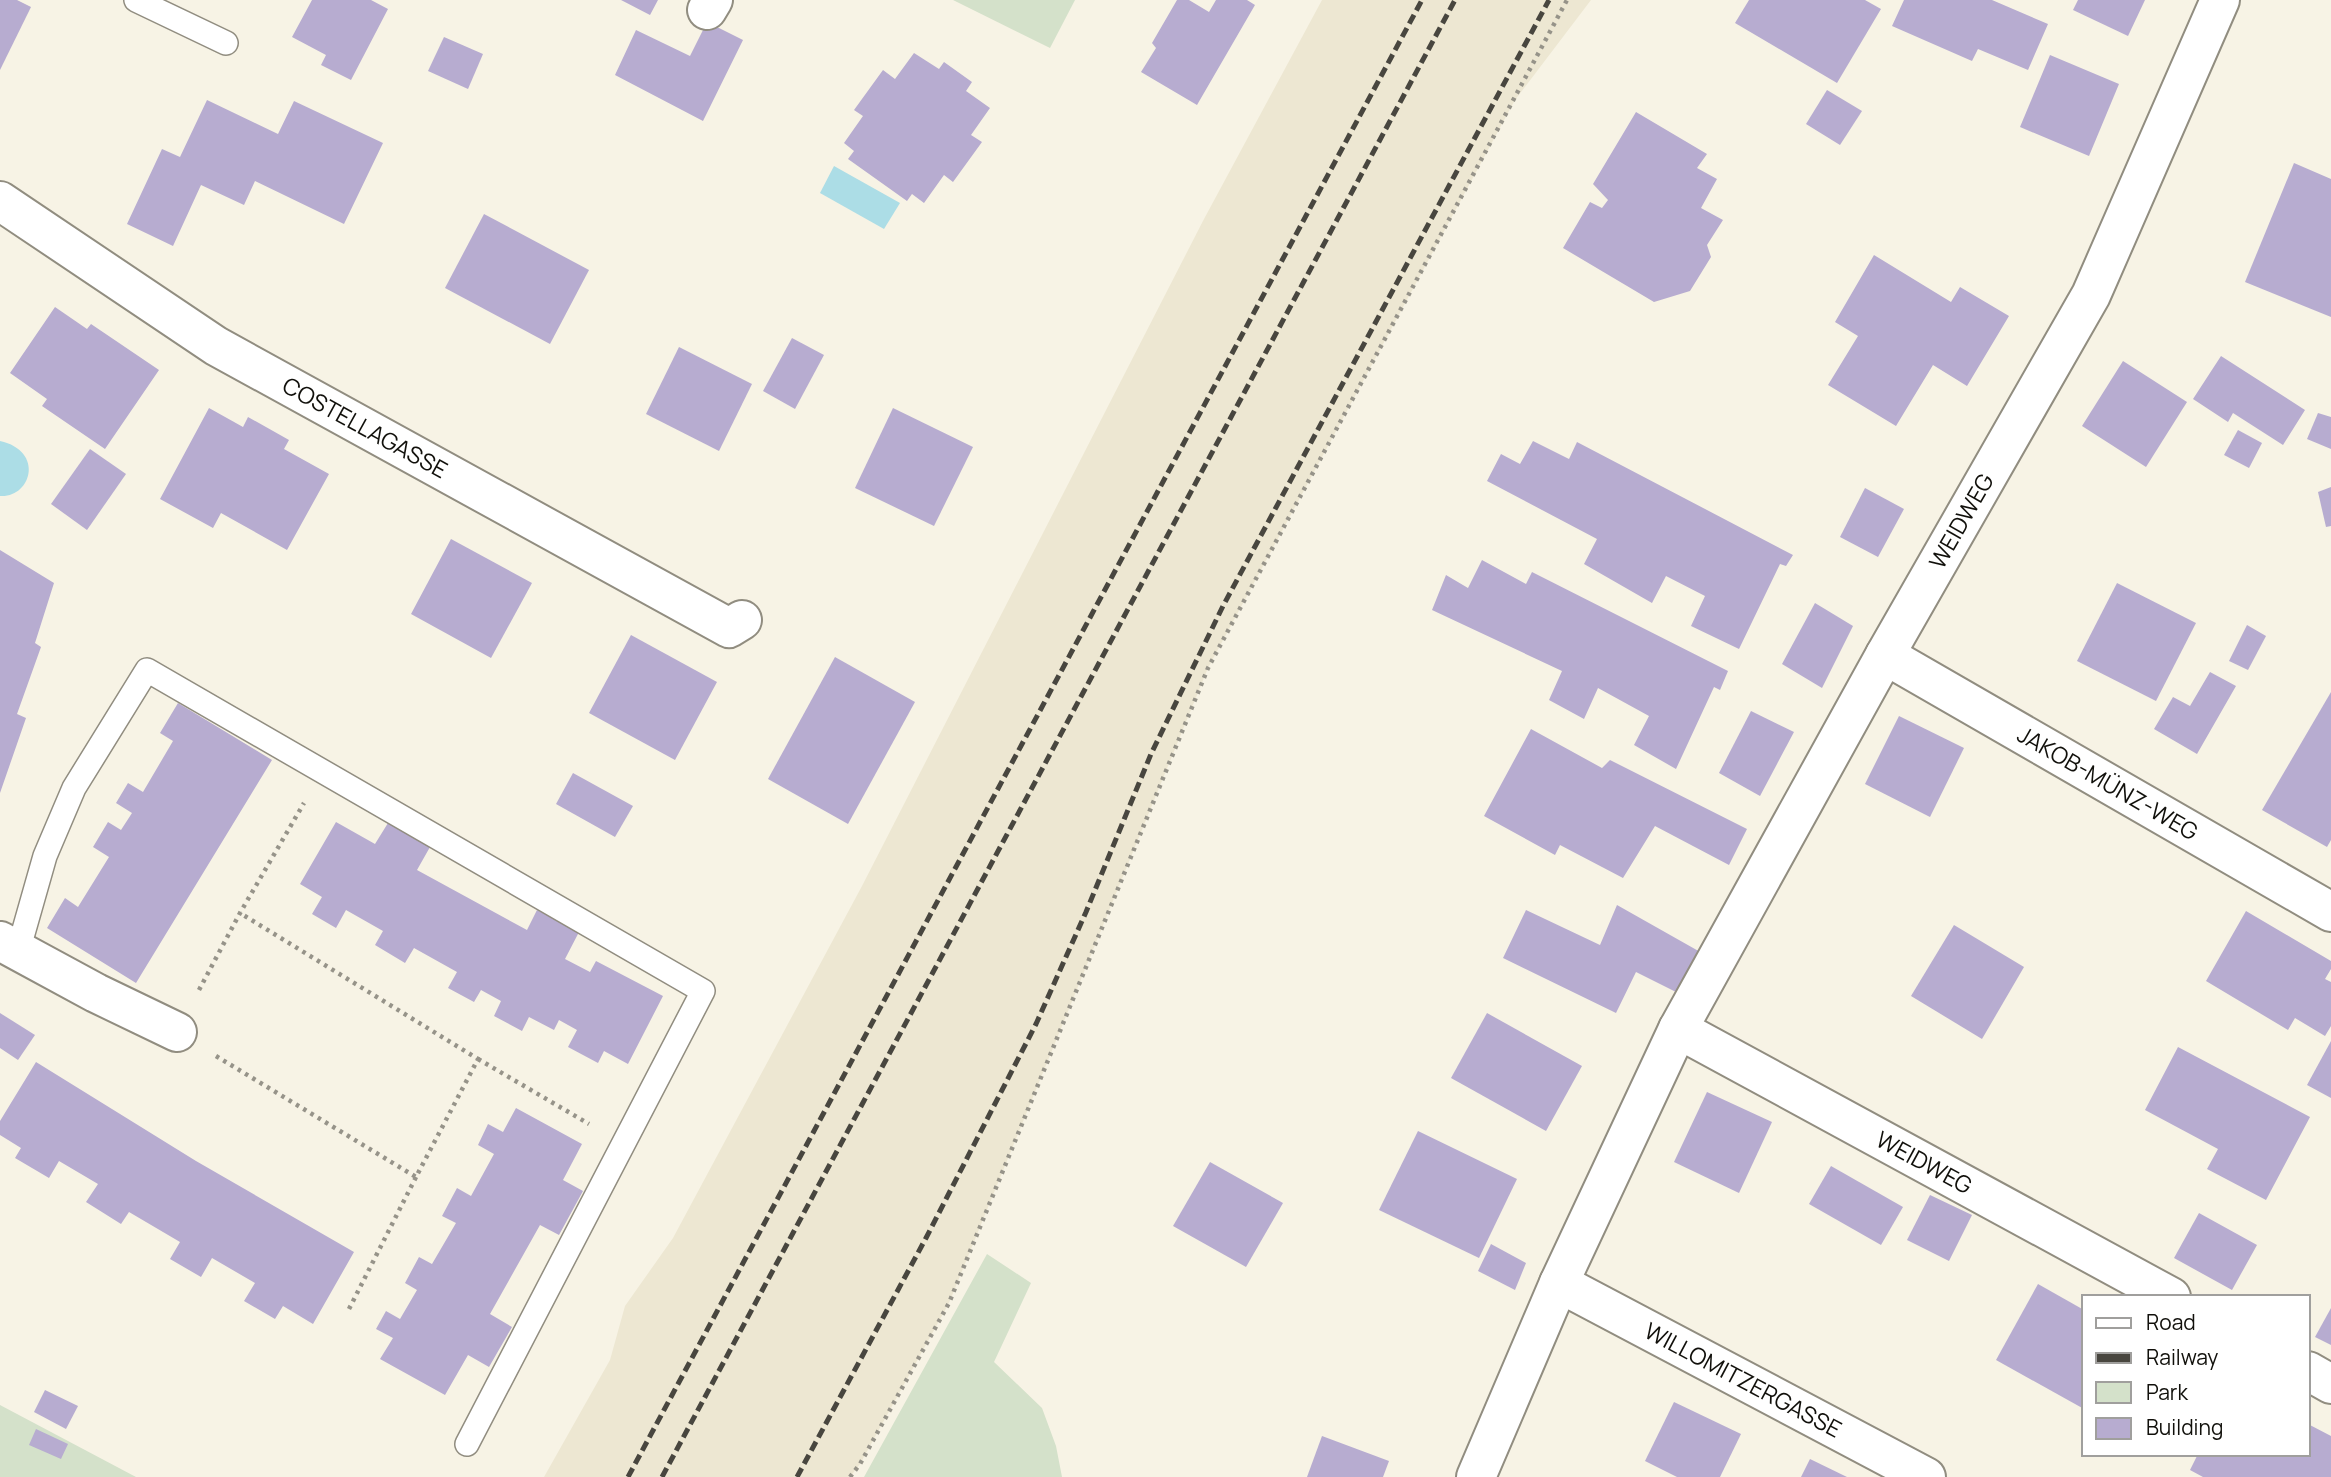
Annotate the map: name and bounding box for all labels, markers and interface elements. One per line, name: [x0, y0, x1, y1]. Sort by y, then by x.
street label: COSTELLAGASSE: [277, 369, 453, 485]
street label: WEIDWEG: [1921, 467, 2001, 574]
street label: JAKOB-MÜNZ-WEG: [2012, 718, 2204, 847]
street label: WEIDWEG: [1871, 1123, 1978, 1201]
legend: [2082, 1295, 2310, 1456]
text: Road: [2146, 1308, 2196, 1336]
street label: WILLOMITZERGASSE: [1639, 1314, 1847, 1445]
text: Railway: [2146, 1343, 2218, 1371]
text: Park: [2146, 1378, 2188, 1406]
text: Building: [2146, 1413, 2223, 1441]

